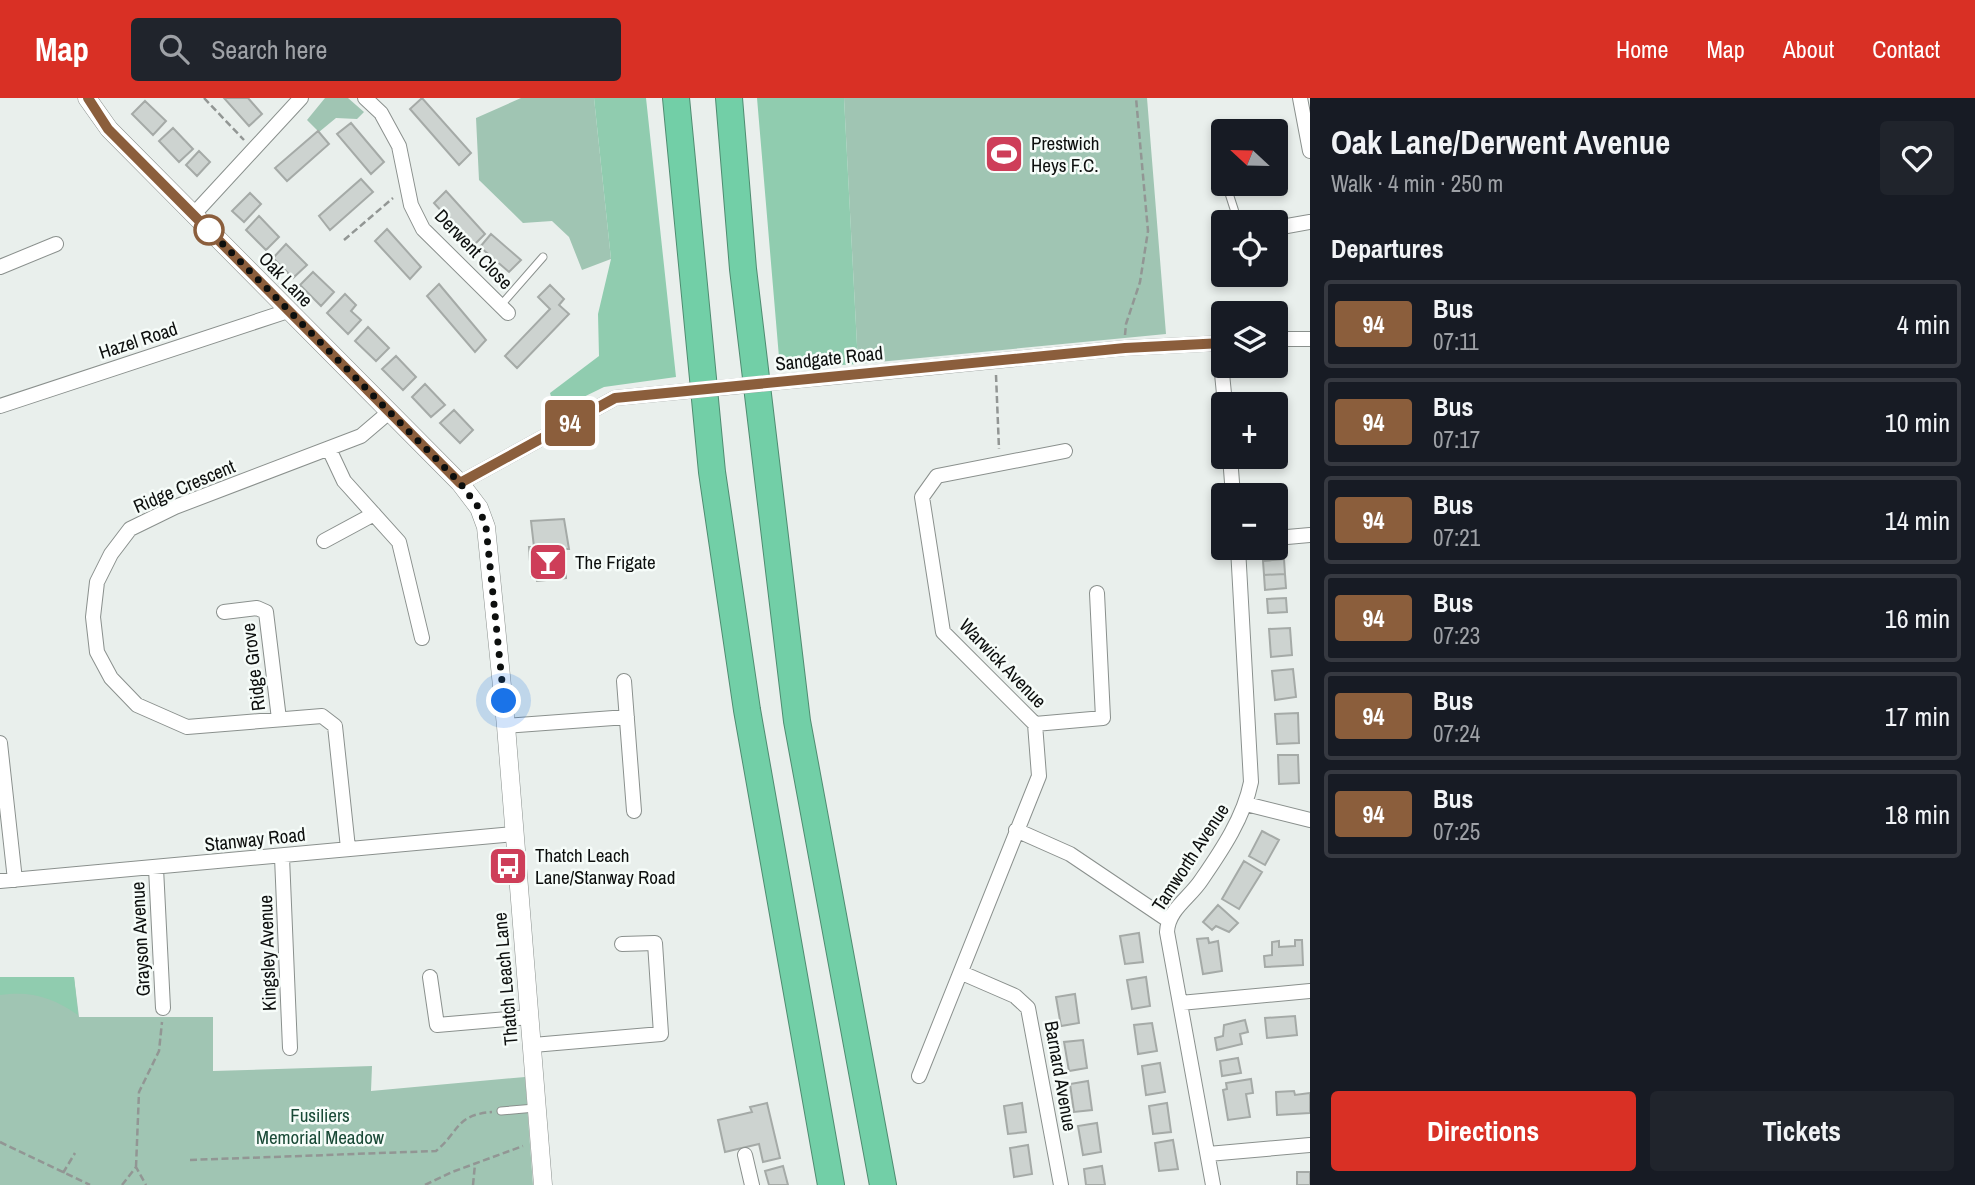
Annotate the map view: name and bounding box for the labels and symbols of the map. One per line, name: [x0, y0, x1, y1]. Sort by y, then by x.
north arrow: [1211, 119, 1288, 196]
place label: Prestwich Heys F.C.: [1031, 130, 1099, 178]
sports icon: Prestwich Heys F.C.: [983, 133, 1025, 175]
street label: Derwent Close: [429, 203, 519, 295]
unlabelled marker: [194, 215, 224, 245]
street label: Oak Lane: [253, 246, 319, 312]
street label: Hazel Road: [95, 315, 181, 365]
street label: Sandgate Road: [774, 339, 884, 377]
line badge: 94: [538, 400, 602, 446]
street label: Ridge Crescent: [129, 453, 240, 519]
bar icon: The Frigate: [527, 541, 569, 583]
place label: The Frigate: [575, 549, 656, 575]
street label: Warwick Avenue: [954, 613, 1052, 713]
street label: Ridge Grove: [235, 622, 271, 712]
your location: [486, 683, 521, 718]
street label: Tamworth Avenue: [1145, 798, 1235, 916]
street label: Stanway Road: [203, 821, 307, 857]
place label: Thatch Leach Lane/Stanway Road: [535, 842, 675, 890]
bus stop icon: Thatch Leach Lane/Stanway Road: [487, 845, 529, 887]
street label: Grayson Avenue: [124, 881, 156, 997]
street label: Kingsley Avenue: [252, 895, 282, 1011]
street label: Thatch Leach Lane: [486, 911, 524, 1047]
street label: Barnard Avenue: [1039, 1019, 1083, 1133]
park label: Fusiliers Memorial Meadow: [256, 1102, 385, 1150]

